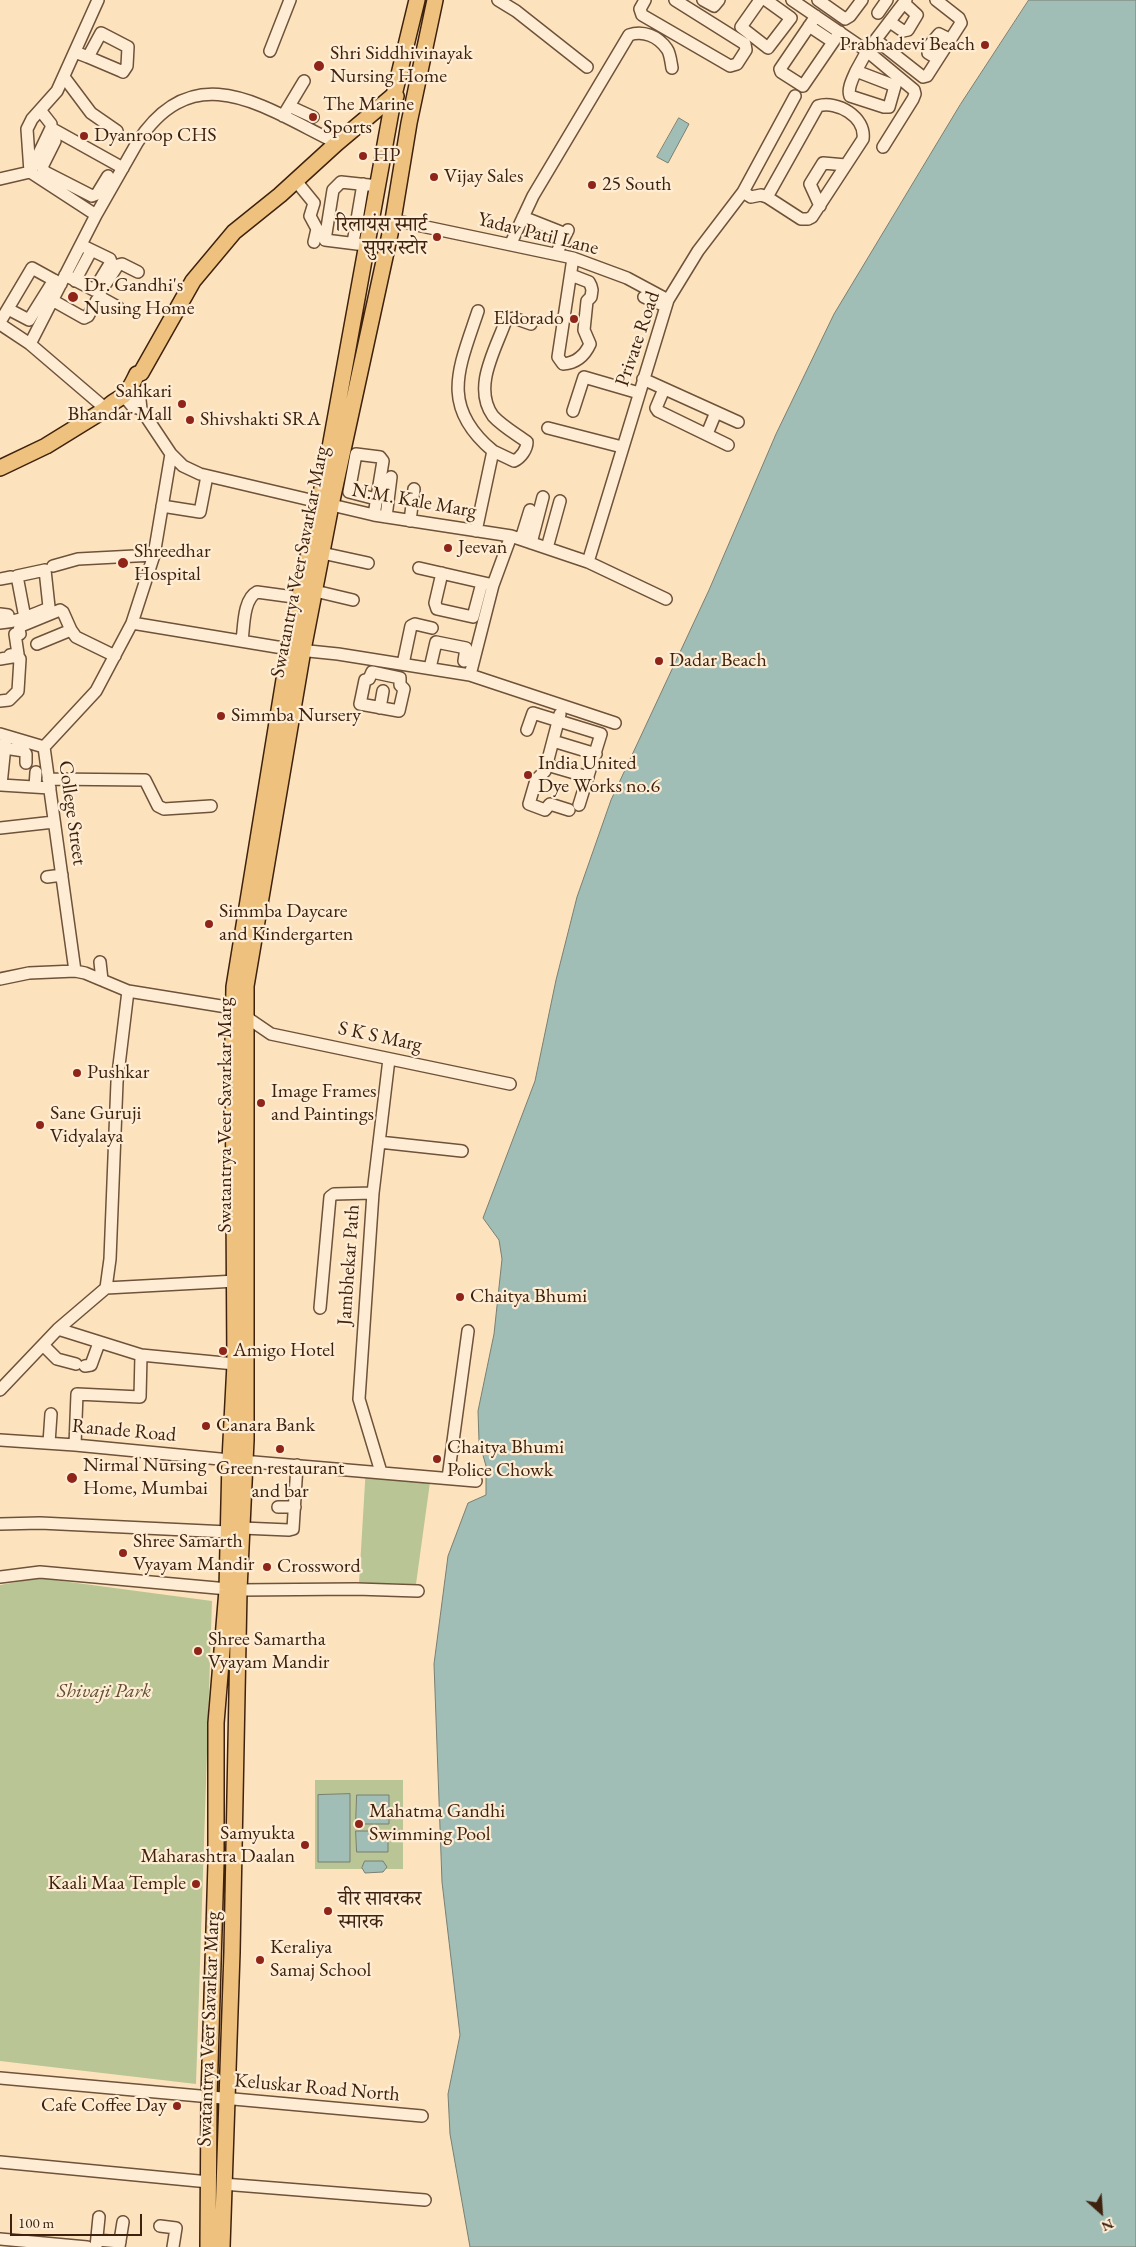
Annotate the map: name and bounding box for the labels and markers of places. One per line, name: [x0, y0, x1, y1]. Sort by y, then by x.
place label: Prabhadevi Beach: [839, 33, 975, 57]
marker: Prabhadevi Beach: [979, 39, 991, 51]
place label: Shri Siddhivinayak Nursing Home: [330, 42, 473, 89]
marker: Shri Siddhivinayak Nursing Home: [312, 59, 326, 73]
place label: The Marine Sports: [323, 93, 414, 140]
marker: The Marine Sports: [307, 111, 319, 123]
place label: Dyanroop CHS: [94, 124, 217, 148]
marker: Dyanroop CHS: [78, 130, 90, 142]
place label: HP: [373, 144, 400, 168]
marker: HP: [357, 150, 369, 162]
place label: Vijay Sales: [444, 165, 523, 189]
marker: Vijay Sales: [428, 171, 440, 183]
place label: 25 South: [602, 173, 672, 197]
marker: 25 South: [586, 179, 598, 191]
place label: रिलायंस स्मार्ट सुपर स्टोर: [336, 214, 427, 261]
marker: रिलायंस स्मार्ट सुपर स्टोर: [431, 231, 443, 243]
place label: Dr. Gandhi's Nusing Home: [84, 274, 194, 321]
marker: Dr. Gandhi's Nusing Home: [66, 290, 80, 304]
place label: Eldorado: [493, 307, 564, 331]
marker: Eldorado: [568, 313, 580, 325]
place label: Sahkari Bhandar Mall: [67, 380, 172, 427]
marker: Sahkari Bhandar Mall: [176, 398, 188, 410]
place label: Shivshakti SRA: [200, 408, 321, 432]
marker: Shivshakti SRA: [184, 414, 196, 426]
place label: Jeevan: [458, 536, 507, 560]
place label: Shreedhar Hospital: [134, 540, 211, 587]
marker: Jeevan: [442, 542, 454, 554]
marker: Shreedhar Hospital: [116, 556, 130, 570]
place label: Dadar Beach: [669, 649, 767, 673]
marker: Dadar Beach: [653, 655, 665, 667]
place label: Simmba Nursery: [231, 704, 361, 728]
marker: Simmba Nursery: [215, 710, 227, 722]
place label: India United Dye Works no.6: [538, 752, 660, 799]
marker: India United Dye Works no.6: [522, 769, 534, 781]
place label: Simmba Daycare and Kindergarten: [219, 900, 353, 947]
marker: Simmba Daycare and Kindergarten: [203, 918, 215, 930]
place label: Pushkar: [87, 1061, 149, 1085]
marker: Pushkar: [71, 1067, 83, 1079]
place label: Image Frames and Paintings: [271, 1080, 377, 1127]
marker: Image Frames and Paintings: [255, 1097, 267, 1109]
place label: Sane Guruji Vidyalaya: [50, 1102, 141, 1149]
marker: Sane Guruji Vidyalaya: [34, 1119, 46, 1131]
place label: Chaitya Bhumi: [470, 1285, 587, 1309]
marker: Chaitya Bhumi: [454, 1291, 466, 1303]
place label: Amigo Hotel: [233, 1339, 335, 1363]
marker: Amigo Hotel: [217, 1345, 229, 1357]
place label: Canara Bank: [216, 1414, 315, 1438]
marker: Canara Bank: [200, 1420, 212, 1432]
place label: Chaitya Bhumi Police Chowk: [447, 1436, 564, 1483]
marker: Green restaurant and bar: [274, 1443, 286, 1455]
marker: Chaitya Bhumi Police Chowk: [431, 1453, 443, 1465]
place label: Nirmal Nursing Home, Mumbai: [83, 1454, 208, 1501]
place label: Green restaurant and bar: [216, 1457, 344, 1504]
marker: Nirmal Nursing Home, Mumbai: [65, 1471, 79, 1485]
place label: Shree Samarth Vyayam Mandir: [133, 1530, 255, 1577]
marker: Shree Samarth Vyayam Mandir: [117, 1547, 129, 1559]
place label: Crossword: [277, 1555, 361, 1579]
marker: Crossword: [261, 1561, 273, 1573]
place label: Shree Samartha Vyayam Mandir: [208, 1628, 330, 1675]
marker: Shree Samartha Vyayam Mandir: [192, 1645, 204, 1657]
place label: Mahatma Gandhi Swimming Pool: [369, 1800, 505, 1847]
marker: Mahatma Gandhi Swimming Pool: [353, 1818, 365, 1830]
place label: Samyukta Maharashtra Daalan: [140, 1822, 295, 1869]
marker: Samyukta Maharashtra Daalan: [299, 1839, 311, 1851]
place label: Kaali Maa Temple: [48, 1872, 186, 1896]
marker: Kaali Maa Temple: [190, 1878, 202, 1890]
place label: वीर सावरकर स्मारक: [338, 1888, 422, 1935]
marker: वीर सावरकर स्मारक: [322, 1905, 334, 1917]
place label: Keraliya Samaj School: [270, 1936, 371, 1983]
marker: Keraliya Samaj School: [254, 1954, 266, 1966]
place label: Cafe Coffee Day: [41, 2094, 167, 2118]
marker: Cafe Coffee Day: [171, 2100, 183, 2112]

